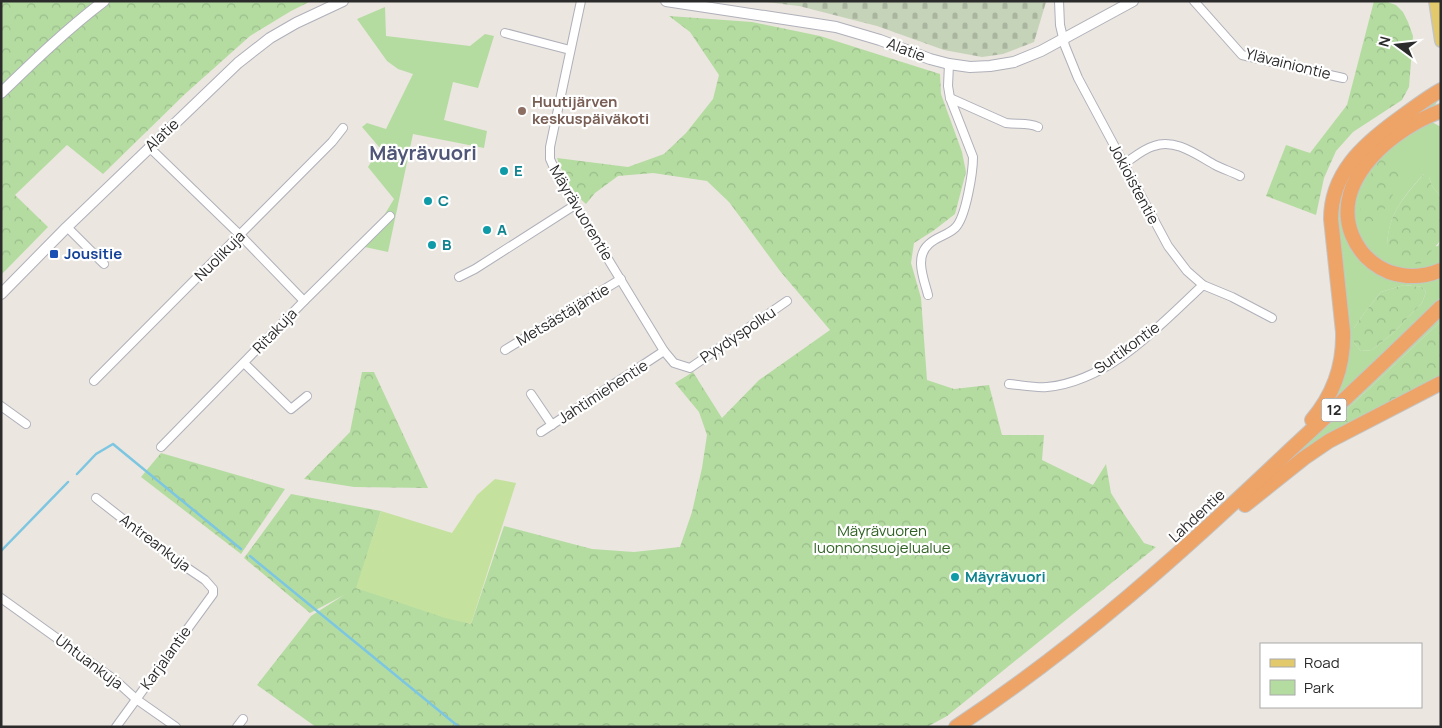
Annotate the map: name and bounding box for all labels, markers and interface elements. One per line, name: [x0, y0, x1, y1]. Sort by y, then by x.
north arrow: [1372, 20, 1422, 70]
street label: Alatie: [884, 33, 929, 67]
text: N: [1373, 34, 1394, 49]
street label: Ylävainiontie: [1243, 43, 1333, 84]
place label: Huutijärven keskuspäiväkoti: [532, 91, 649, 129]
marker: Huutijärven keskuspäiväkoti: [516, 105, 528, 117]
street label: Alatie: [140, 113, 183, 156]
district label: Mäyrävuori: [369, 139, 477, 166]
street label: Jokioistentie: [1104, 140, 1165, 228]
place label: E: [514, 160, 523, 181]
street label: Mäyrävuorentie: [545, 161, 618, 265]
marker: E: [498, 165, 510, 177]
place label: C: [438, 190, 449, 211]
marker: C: [422, 195, 434, 207]
place label: A: [497, 219, 507, 240]
marker: A: [481, 224, 493, 236]
street label: Nuolikuja: [190, 226, 250, 286]
place label: B: [442, 234, 452, 255]
marker: B: [426, 239, 438, 251]
place label: Jousitie: [64, 243, 122, 264]
marker: Jousitie: [48, 248, 60, 260]
street label: Metsästäjäntie: [512, 278, 613, 351]
street label: Pyydyspolku: [696, 302, 780, 368]
street label: Ritakuja: [248, 303, 302, 358]
street label: Surtikontie: [1090, 317, 1164, 379]
street label: Jahtimiehentie: [554, 355, 652, 429]
road number: 12: [1322, 398, 1346, 422]
street label: Lahdentie: [1164, 484, 1229, 547]
street label: Antreankuja: [115, 509, 195, 576]
park label: Mäyrävuoren luonnonsuojelualue: [814, 520, 951, 558]
place label: Mäyrävuori: [965, 566, 1046, 587]
marker: Mäyrävuori: [949, 571, 961, 583]
street label: Karjalantie: [135, 622, 196, 694]
street label: Uhtuankuja: [51, 629, 128, 694]
legend: [1260, 643, 1422, 708]
text: Road: [1304, 652, 1340, 673]
text: Park: [1304, 677, 1334, 698]

